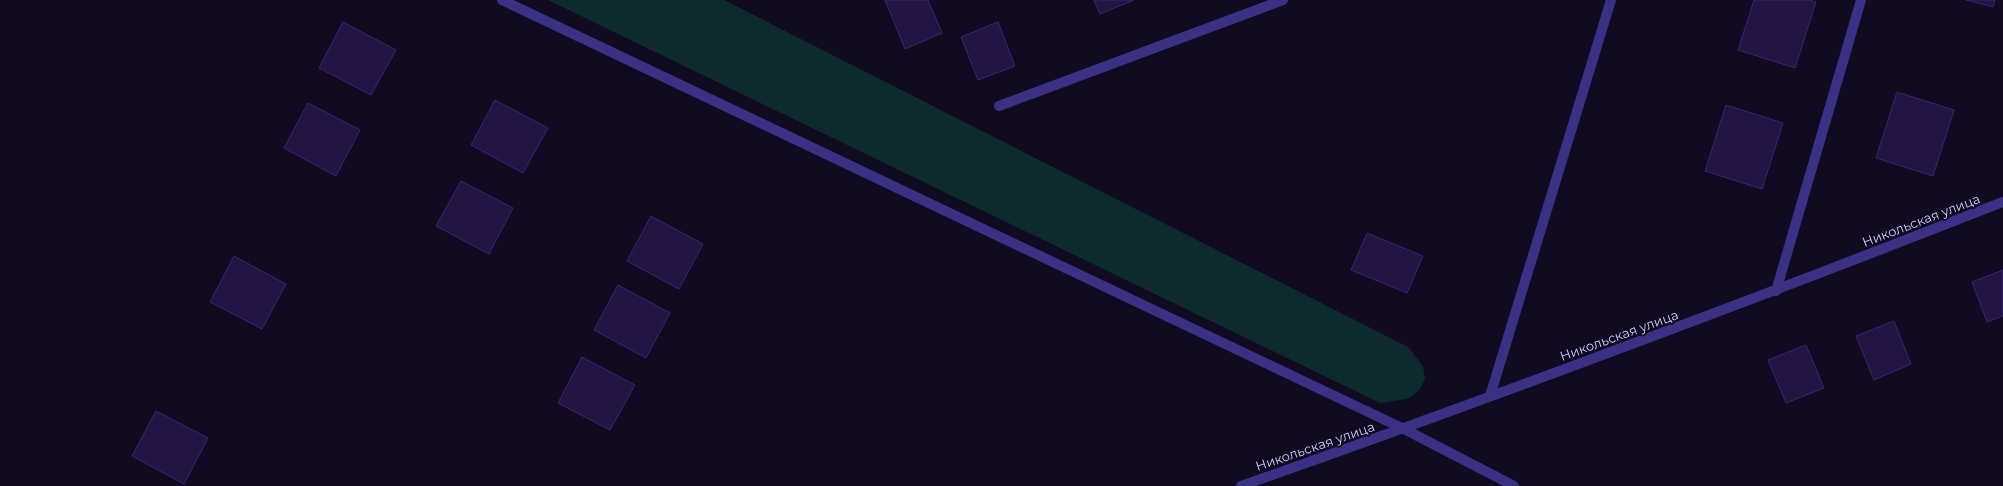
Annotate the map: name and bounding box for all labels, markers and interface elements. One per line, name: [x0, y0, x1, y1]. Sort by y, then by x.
street label: Никольская улица: [1860, 190, 1982, 250]
street label: Никольская улица: [1558, 306, 1680, 364]
street label: Никольская улица: [1253, 418, 1377, 474]

